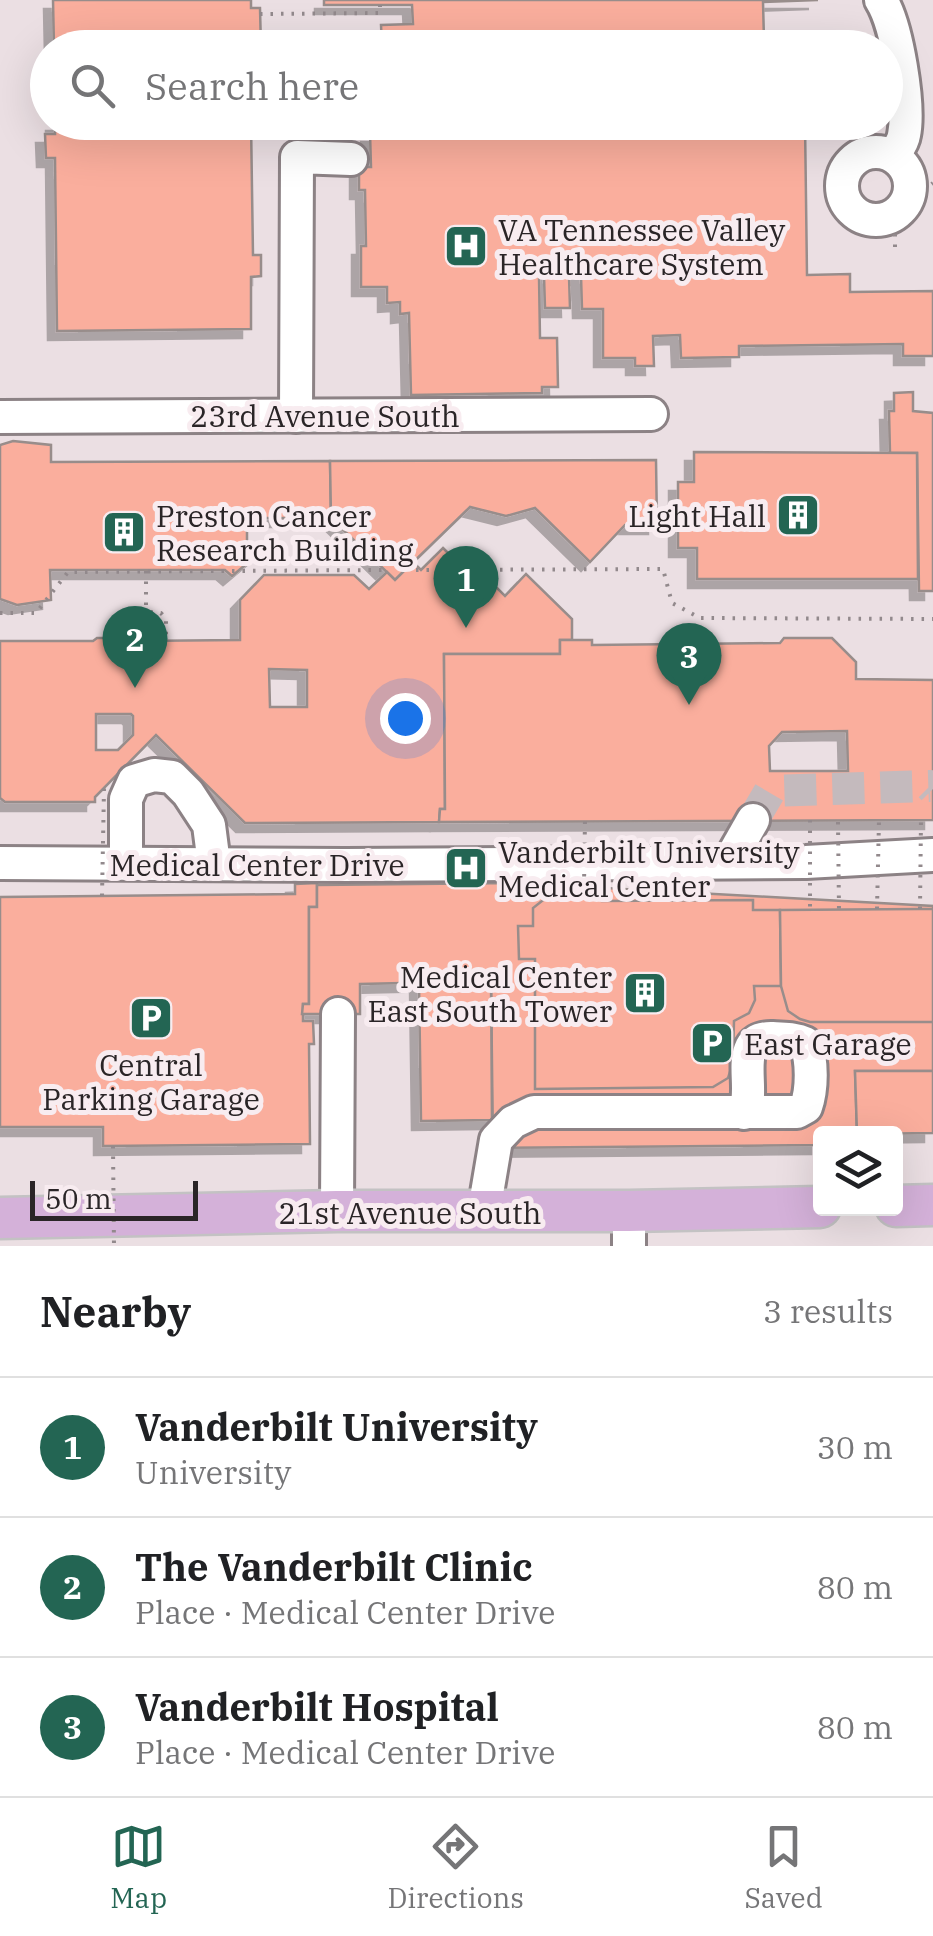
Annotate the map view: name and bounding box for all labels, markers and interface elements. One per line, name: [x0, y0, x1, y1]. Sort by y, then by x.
search box: [30, 30, 903, 140]
icon: search: [65, 58, 120, 113]
text: Search here: [145, 61, 359, 110]
place label: VA Tennessee Valley Healthcare System: [498, 210, 785, 283]
hospital icon: VA Tennessee Valley Healthcare System: [443, 223, 489, 269]
street label: 23rd Avenue South: [190, 396, 460, 435]
building icon: Light Hall: [775, 492, 821, 538]
place label: Preston Cancer Research Building: [156, 496, 414, 569]
place label: Light Hall: [628, 496, 766, 535]
building icon: Preston Cancer Research Building: [101, 509, 147, 555]
pin: 1: [434, 546, 498, 628]
pin: 2: [102, 606, 168, 688]
pin: 3: [656, 622, 722, 705]
your location: [380, 693, 431, 744]
place label: Vanderbilt University Medical Center: [498, 832, 800, 905]
street label: Medical Center Drive: [109, 845, 405, 884]
hospital icon: Vanderbilt University Medical Center: [443, 845, 489, 891]
place label: Medical Center East South Tower: [368, 957, 612, 1030]
building icon: Medical Center East South Tower: [622, 970, 668, 1016]
parking icon: Central Parking Garage: [128, 995, 174, 1041]
parking icon: East Garage: [689, 1020, 735, 1066]
place label: East Garage: [744, 1024, 912, 1063]
place label: Central Parking Garage: [42, 1045, 260, 1118]
map controls: [813, 1126, 903, 1216]
button: layers: [813, 1126, 903, 1216]
scale bar: [30, 1176, 198, 1220]
text: 50 m: [45, 1180, 112, 1217]
street label: 21st Avenue South: [279, 1193, 541, 1232]
text: Nearby: [40, 1284, 191, 1339]
text: 3 results: [763, 1290, 893, 1332]
text: Vanderbilt University: [135, 1402, 538, 1451]
text: 1: [63, 1426, 82, 1468]
text: 30 m: [817, 1426, 893, 1468]
text: University: [135, 1451, 291, 1493]
text: The Vanderbilt Clinic: [135, 1542, 533, 1591]
text: 2: [63, 1566, 82, 1608]
text: 80 m: [817, 1566, 893, 1608]
text: Place · Medical Center Drive: [135, 1591, 555, 1633]
text: Vanderbilt Hospital: [135, 1682, 499, 1731]
text: 3: [63, 1706, 82, 1748]
text: 80 m: [817, 1706, 893, 1748]
text: Place · Medical Center Drive: [135, 1731, 555, 1773]
tab: Map: [110, 1819, 167, 1916]
tab: Directions: [387, 1819, 524, 1916]
tab: Saved: [744, 1819, 823, 1916]

